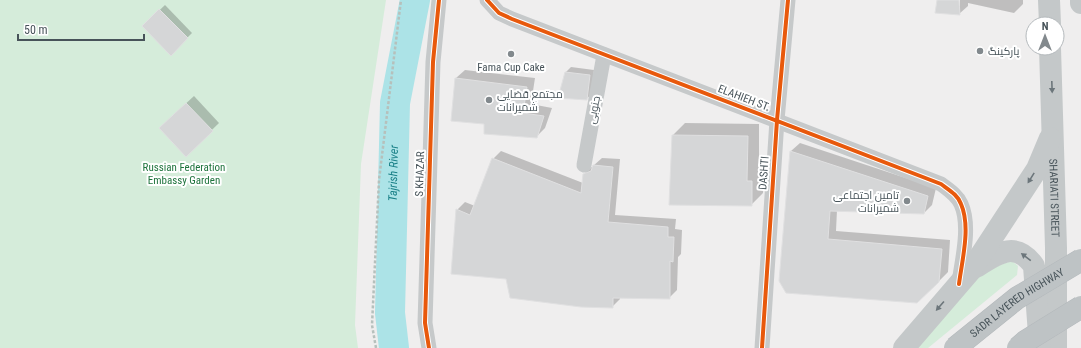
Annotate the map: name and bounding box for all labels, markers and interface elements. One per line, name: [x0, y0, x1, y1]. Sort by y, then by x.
scale bar: [18, 16, 144, 42]
north arrow: [1025, 16, 1065, 56]
text: N: [1042, 20, 1049, 33]
text: 50 m: [24, 23, 48, 37]
place label: پارکینگ: [988, 45, 1019, 58]
marker: پارکینگ: [975, 46, 985, 56]
marker: Fama Cup Cake: [506, 49, 516, 59]
place label: Fama Cup Cake: [477, 61, 545, 74]
one-way arrow: [1048, 81, 1055, 93]
street label: ELAHIEH ST.: [716, 82, 772, 114]
place label: مجتمع قضایی شمیرانات: [497, 88, 563, 114]
marker: مجتمع قضایی شمیرانات: [484, 95, 494, 105]
street label: جنوبی: [585, 95, 603, 125]
water label: Tajrish River: [386, 145, 401, 202]
street label: S KHAZAR: [413, 151, 427, 197]
street label: DASHTI: [756, 156, 772, 190]
street label: SHARIATI STREET: [1047, 159, 1062, 238]
park label: Russian Federation Embassy Garden: [143, 161, 225, 187]
one-way arrow: [1028, 172, 1035, 184]
place label: تامین اجتماعی شمیرانات: [833, 189, 899, 215]
marker: تامین اجتماعی شمیرانات: [902, 196, 912, 206]
one-way arrow: [1020, 253, 1031, 261]
street label: SADR LAYERED HIGHWAY: [967, 265, 1066, 340]
one-way arrow: [935, 301, 944, 312]

